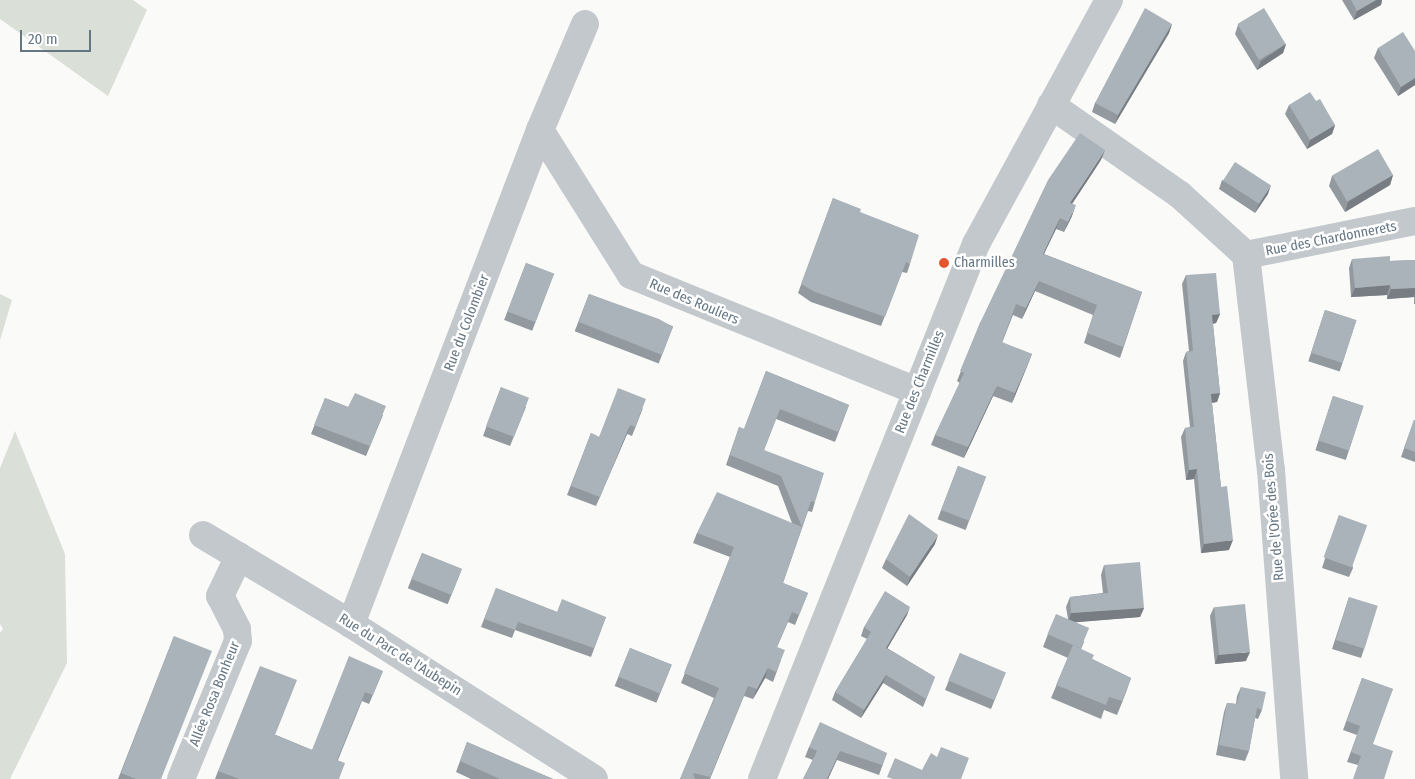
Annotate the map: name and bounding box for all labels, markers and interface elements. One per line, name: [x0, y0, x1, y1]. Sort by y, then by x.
scale bar: [22, 20, 94, 52]
text: 20 m: [28, 30, 58, 48]
street label: Rue des Chardonnerets: [1264, 218, 1398, 260]
place label: Charmilles: [954, 255, 1015, 271]
marker: Charmilles: [938, 257, 950, 269]
street label: Rue du Colombier: [441, 272, 493, 374]
street label: Rue des Rouliers: [647, 276, 741, 328]
street label: Rue des Charmilles: [892, 328, 948, 436]
street label: Rue de l'Orée des Bois: [1260, 453, 1288, 581]
street label: Rue du Parc de l'Aubepin: [336, 610, 464, 700]
street label: Allée Rosa Bonheur: [186, 639, 244, 749]

